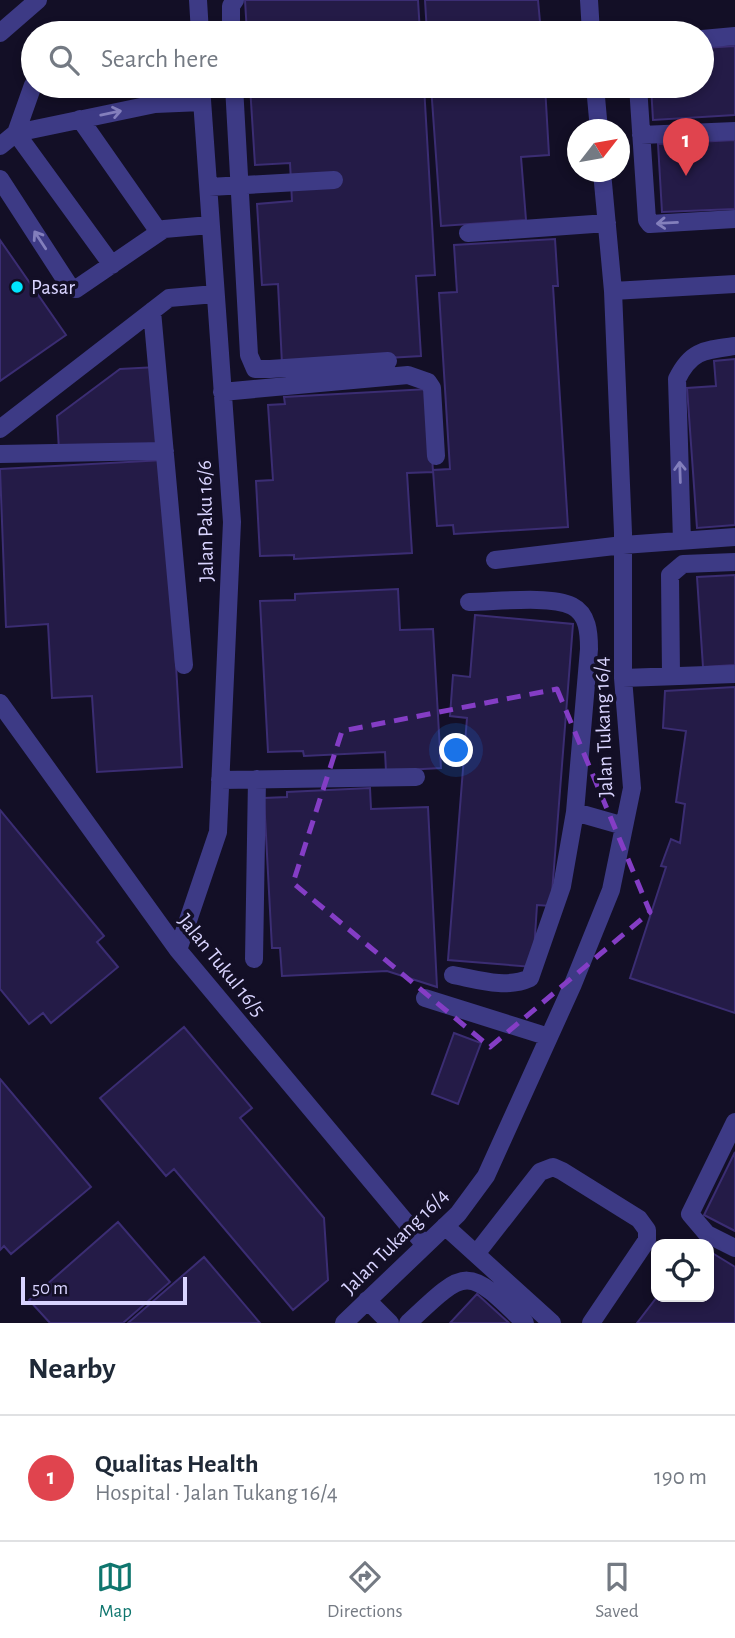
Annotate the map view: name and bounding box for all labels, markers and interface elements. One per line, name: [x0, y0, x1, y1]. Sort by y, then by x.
search box: [21, 21, 714, 98]
icon: search: [45, 41, 83, 79]
text: Search here: [101, 46, 219, 72]
one-way arrow: [99, 106, 122, 120]
pin: 1: [663, 118, 709, 176]
north arrow: [567, 119, 630, 182]
one-way arrow: [656, 216, 679, 229]
one-way arrow: [32, 231, 47, 250]
place label: Pasar: [31, 277, 75, 298]
marker: Pasar: [9, 279, 25, 295]
street label: Jalan Paku 16/6: [194, 460, 217, 582]
one-way arrow: [673, 461, 686, 484]
street label: Jalan Tukang 16/4: [591, 656, 616, 798]
your location: [439, 733, 473, 767]
street label: Jalan Tukul 16/5: [174, 910, 269, 1021]
street label: Jalan Tukang 16/4: [338, 1184, 452, 1298]
map controls: [651, 1239, 714, 1302]
button: locate: [651, 1239, 714, 1302]
scale bar: [21, 1274, 187, 1306]
text: 50 m: [32, 1279, 68, 1298]
text: Nearby: [28, 1354, 116, 1384]
text: Qualitas Health: [95, 1451, 259, 1477]
text: 1: [47, 1466, 55, 1489]
text: 190 m: [654, 1466, 707, 1489]
text: Hospital · Jalan Tukang 16/4: [95, 1482, 338, 1505]
tab: Map: [96, 1558, 134, 1623]
tab: Directions: [327, 1558, 403, 1623]
tab: Saved: [595, 1558, 639, 1623]

